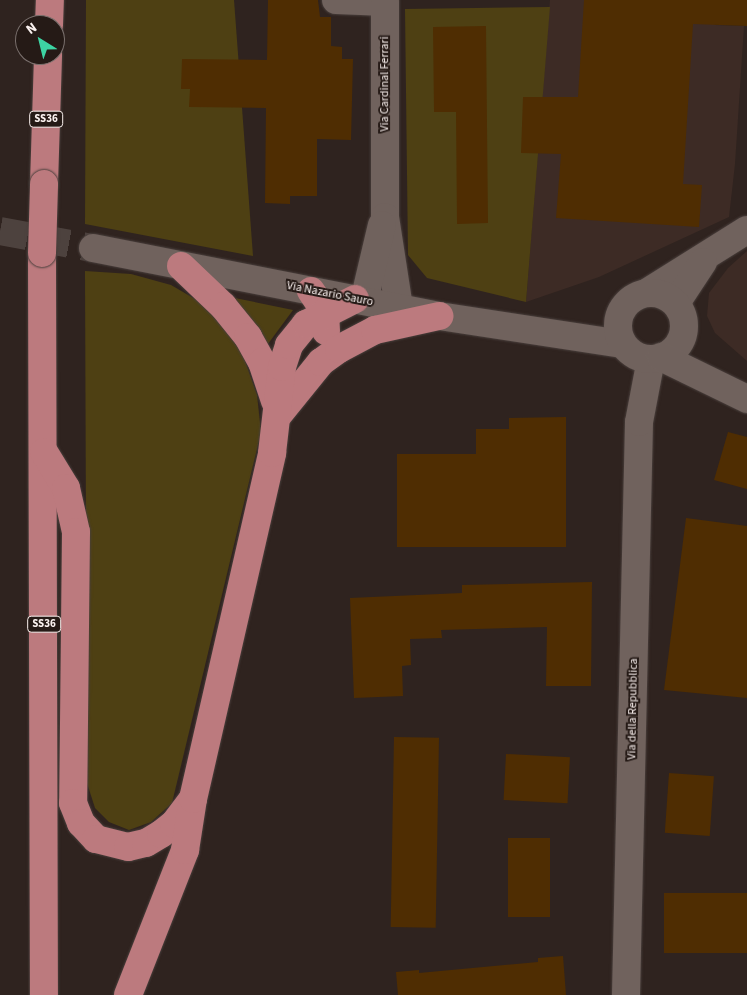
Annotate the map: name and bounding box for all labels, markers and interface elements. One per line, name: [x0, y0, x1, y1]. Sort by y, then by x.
north arrow: [15, 15, 65, 65]
text: N: [22, 18, 41, 40]
street label: Via Cardinal Ferrari: [378, 36, 392, 132]
road number: SS36: [28, 110, 64, 128]
street label: Via Nazario Sauro: [286, 279, 374, 309]
road number: SS36: [27, 616, 62, 632]
street label: Via della Repubblica: [625, 658, 641, 760]

